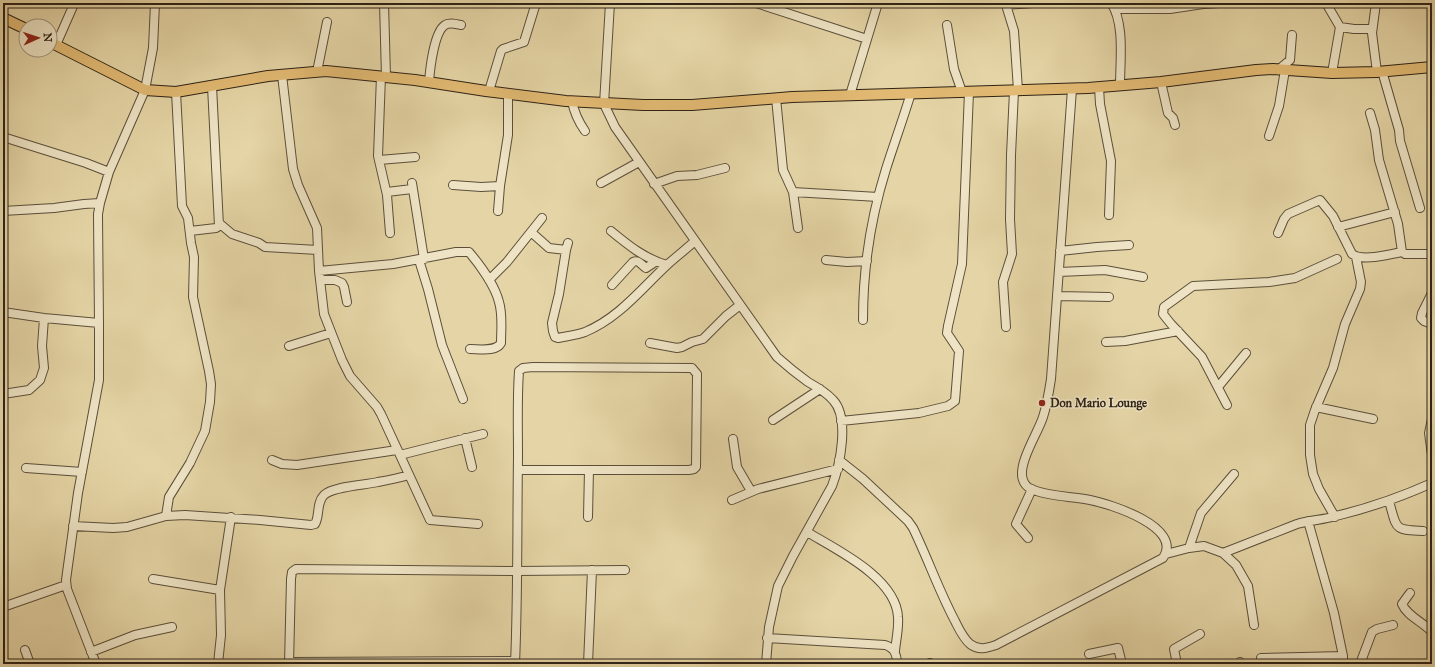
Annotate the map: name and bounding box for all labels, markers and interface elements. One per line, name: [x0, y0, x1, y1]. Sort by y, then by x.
north arrow: [18, 18, 58, 58]
text: N: [41, 32, 54, 43]
place label: Don Mario Lounge: [1050, 396, 1147, 411]
marker: Don Mario Lounge: [1037, 398, 1047, 408]

